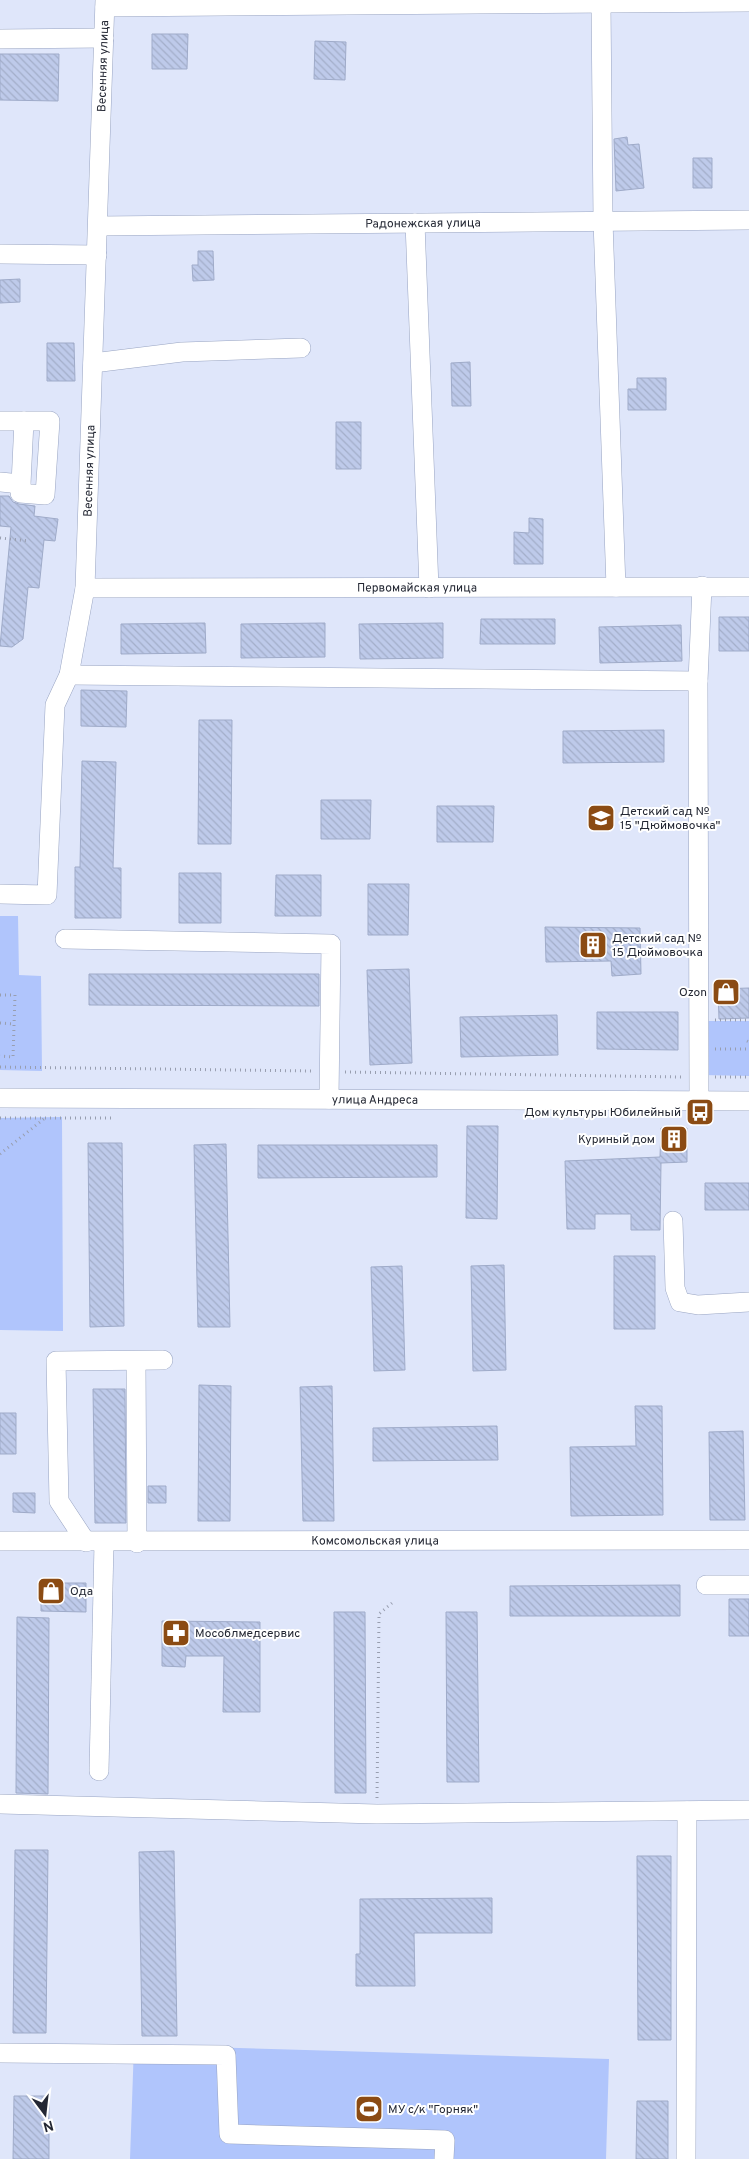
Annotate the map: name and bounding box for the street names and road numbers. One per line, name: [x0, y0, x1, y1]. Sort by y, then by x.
street label: Весенняя улица: [94, 20, 113, 112]
street label: Радонежская улица: [365, 215, 481, 233]
street label: Весенняя улица: [80, 424, 100, 517]
street label: Первомайская улица: [357, 580, 477, 597]
street label: улица Андреса: [332, 1092, 418, 1109]
street label: Комсомольская улица: [311, 1533, 439, 1550]

